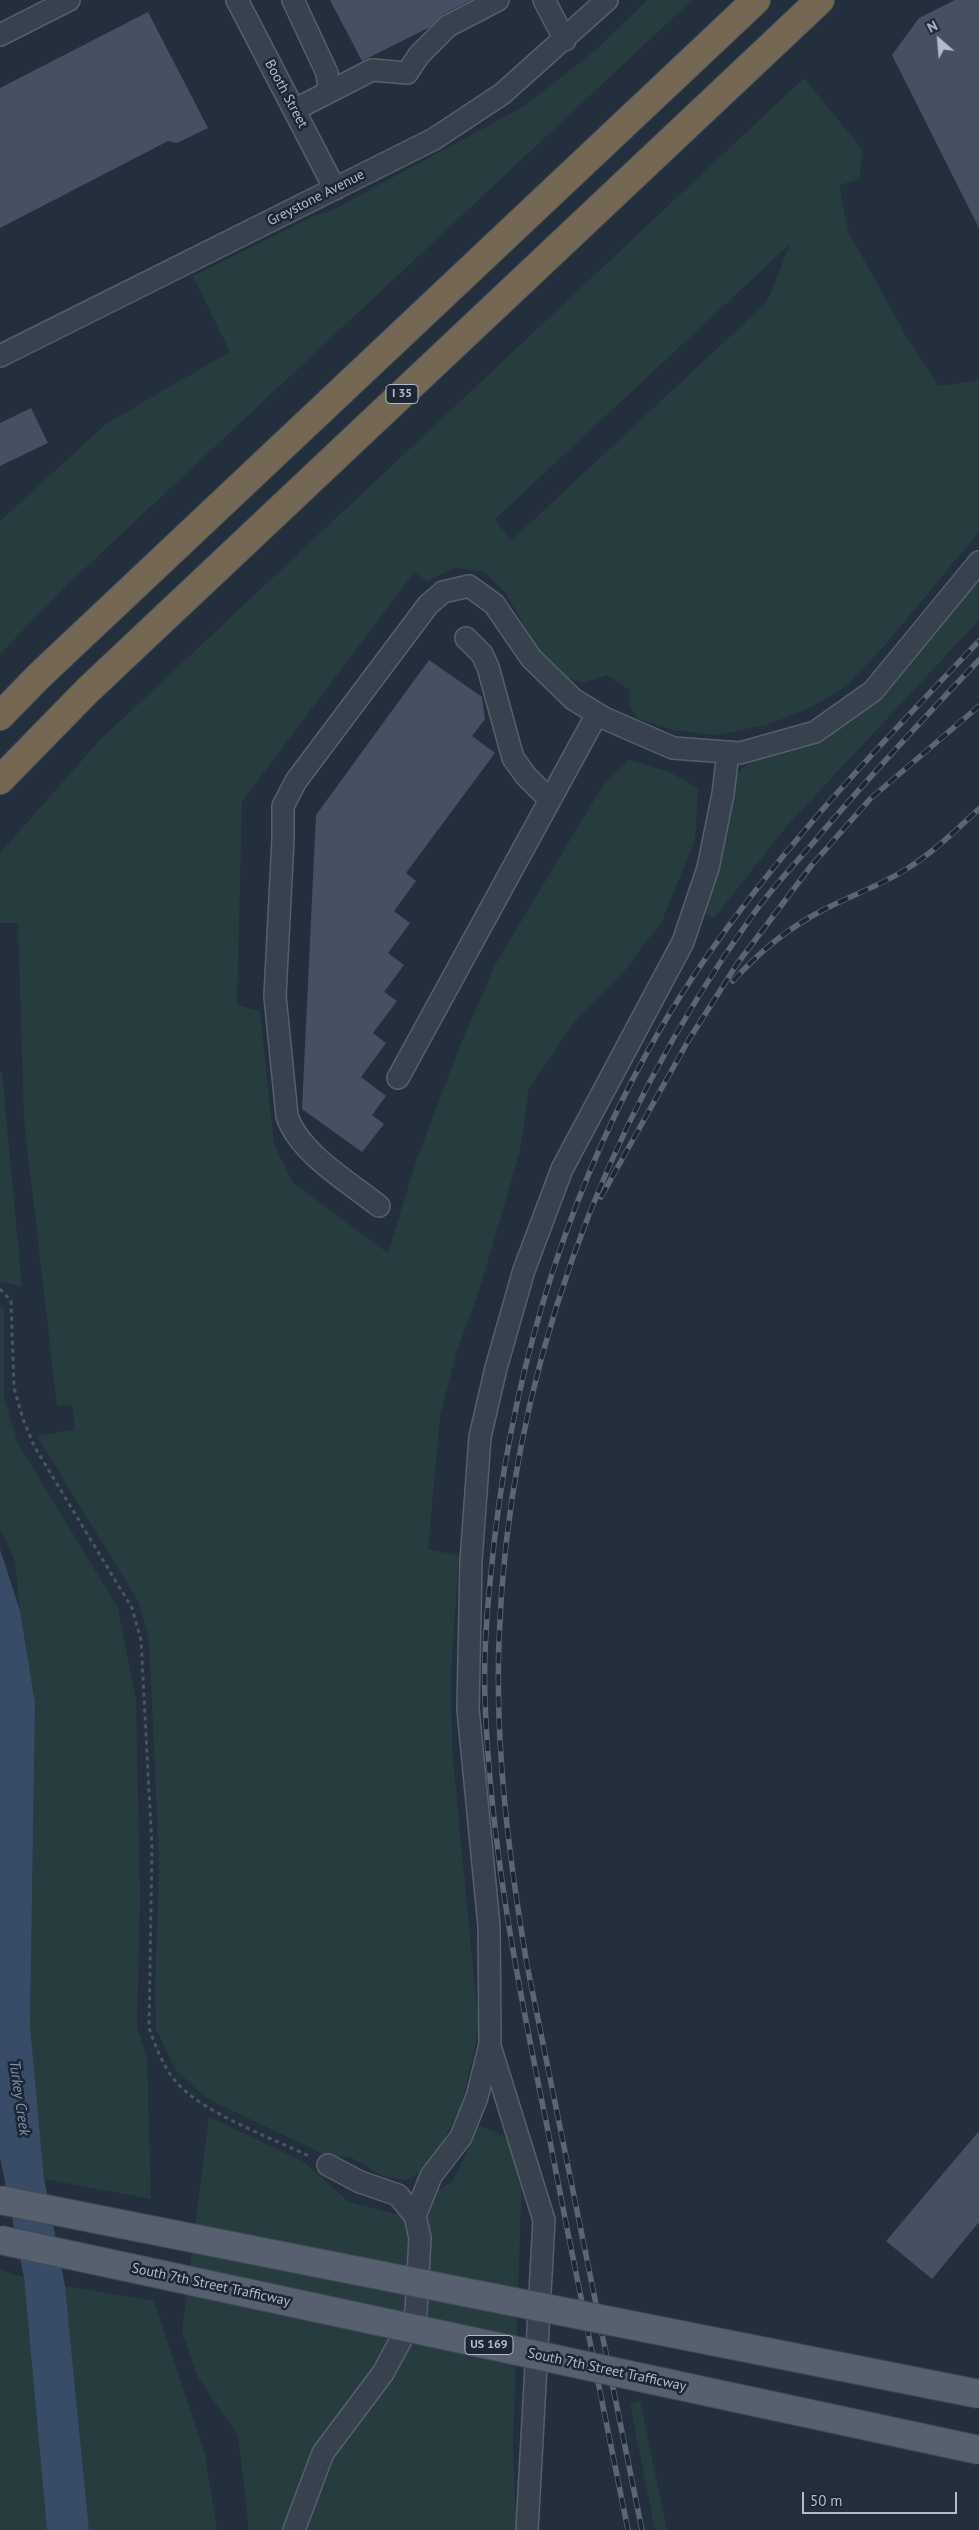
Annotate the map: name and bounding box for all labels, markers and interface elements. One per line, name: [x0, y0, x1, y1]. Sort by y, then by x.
north arrow: [914, 15, 964, 65]
text: N: [924, 17, 940, 37]
street label: Booth Street: [261, 57, 311, 131]
street label: Greystone Avenue: [265, 166, 367, 230]
road number: I 35: [386, 384, 418, 404]
water label: Turkey Creek: [5, 2059, 33, 2137]
street label: South 7th Street Trafficway: [130, 2260, 292, 2310]
road number: US 169: [465, 2336, 513, 2354]
street label: South 7th Street Trafficway: [526, 2345, 688, 2395]
scale bar: [804, 2482, 959, 2514]
text: 50 m: [810, 2491, 843, 2510]

